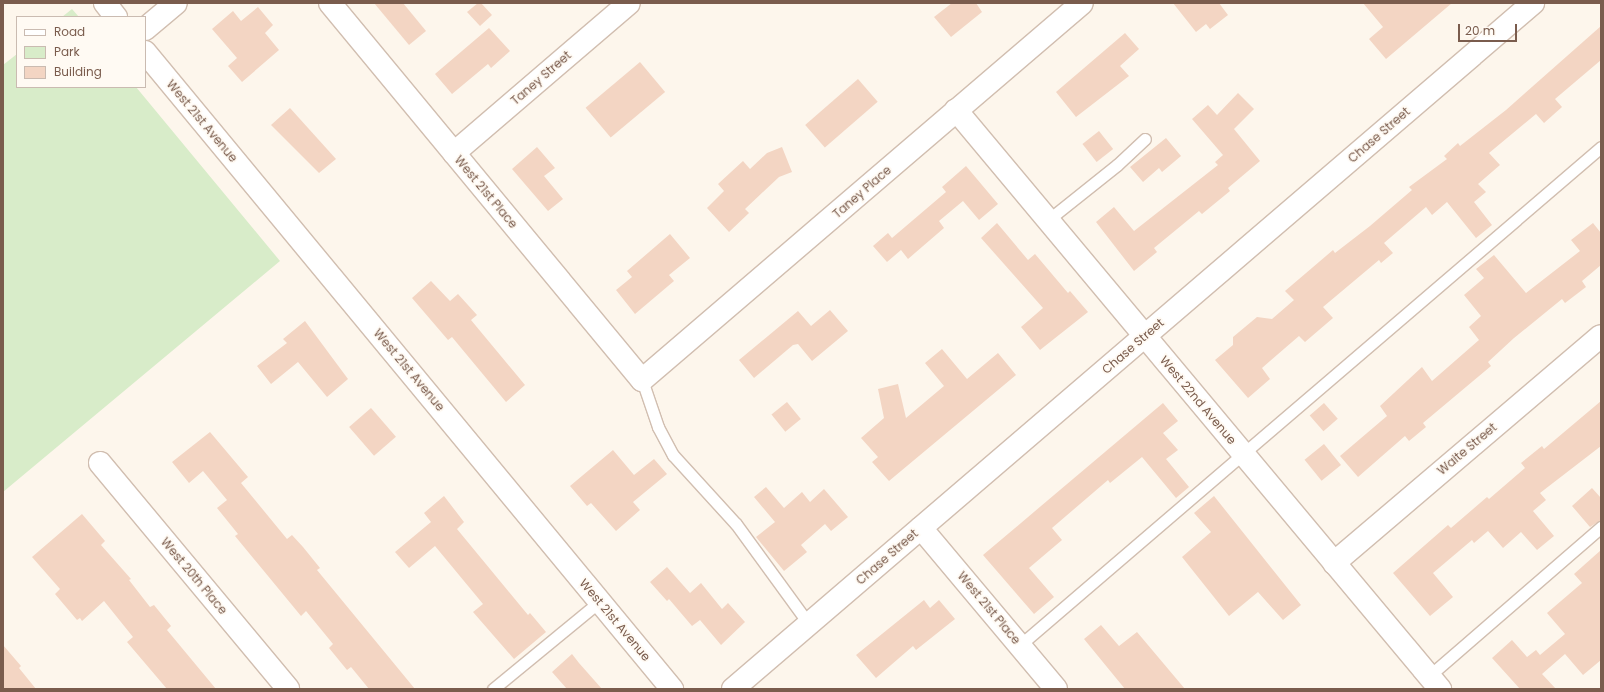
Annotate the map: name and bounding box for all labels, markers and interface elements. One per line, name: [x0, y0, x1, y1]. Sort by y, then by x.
legend: [16, 16, 146, 88]
scale bar: [1460, 16, 1519, 42]
text: 20 m: [1465, 22, 1495, 39]
text: Road: [54, 23, 85, 40]
text: Park: [54, 43, 80, 60]
street label: Taney Street: [508, 48, 574, 108]
text: Building: [54, 63, 102, 80]
street label: West 21st Avenue: [164, 77, 240, 165]
street label: Chase Street: [1345, 104, 1413, 166]
street label: West 21st Place: [451, 153, 521, 231]
street label: Taney Place: [830, 163, 894, 221]
street label: Chase Street: [1099, 315, 1167, 377]
street label: West 21st Avenue: [371, 326, 447, 414]
street label: West 22nd Avenue: [1157, 353, 1239, 447]
street label: Waite Street: [1434, 420, 1500, 478]
street label: Chase Street: [853, 526, 921, 588]
street label: West 20th Place: [158, 535, 230, 617]
street label: West 21st Place: [954, 569, 1024, 647]
street label: West 21st Avenue: [577, 576, 653, 664]

